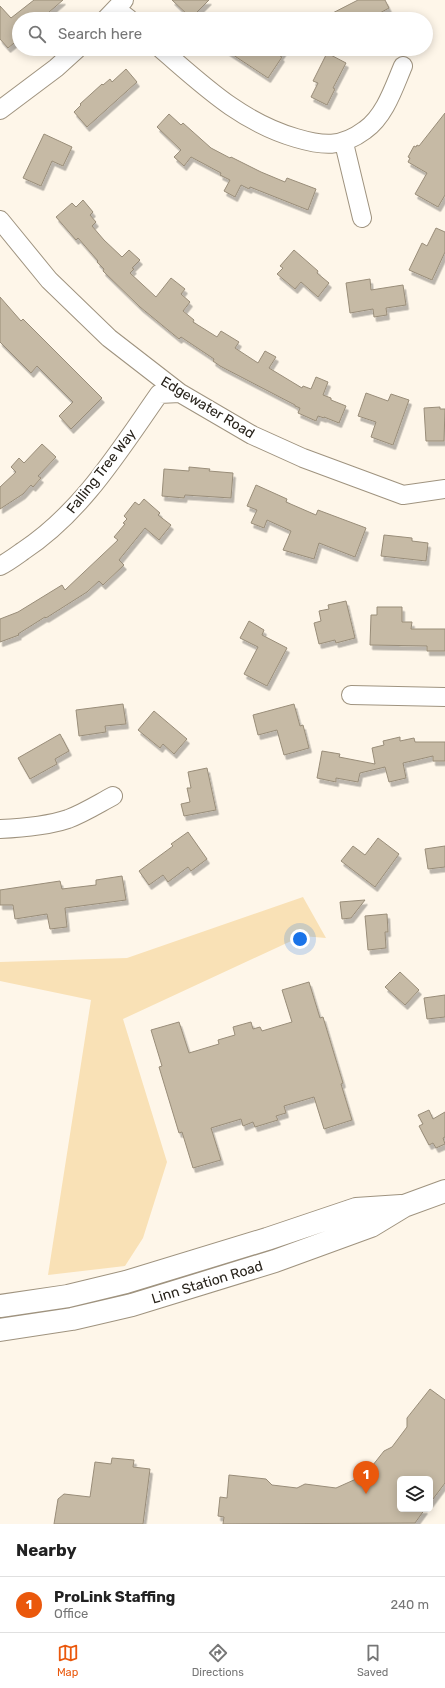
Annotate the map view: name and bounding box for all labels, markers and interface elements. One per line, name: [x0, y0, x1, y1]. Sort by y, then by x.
search box: [12, 12, 433, 56]
icon: search: [26, 23, 48, 45]
text: Search here: [58, 25, 142, 43]
street label: Edgewater Road: [158, 373, 258, 442]
street label: Falling Tree Way: [63, 425, 140, 517]
your location: [290, 929, 310, 949]
street label: Linn Station Road: [149, 1257, 265, 1307]
pin: 1: [353, 1461, 379, 1494]
map controls: [397, 1476, 433, 1512]
button: layers: [397, 1476, 433, 1512]
text: Nearby: [16, 1540, 77, 1560]
text: ProLink Staffing: [54, 1588, 175, 1606]
text: 1: [26, 1597, 32, 1612]
text: 240 m: [390, 1597, 429, 1612]
text: Office: [54, 1606, 88, 1621]
tab: Map: [57, 1642, 79, 1679]
tab: Directions: [192, 1642, 244, 1679]
tab: Saved: [357, 1642, 388, 1679]

